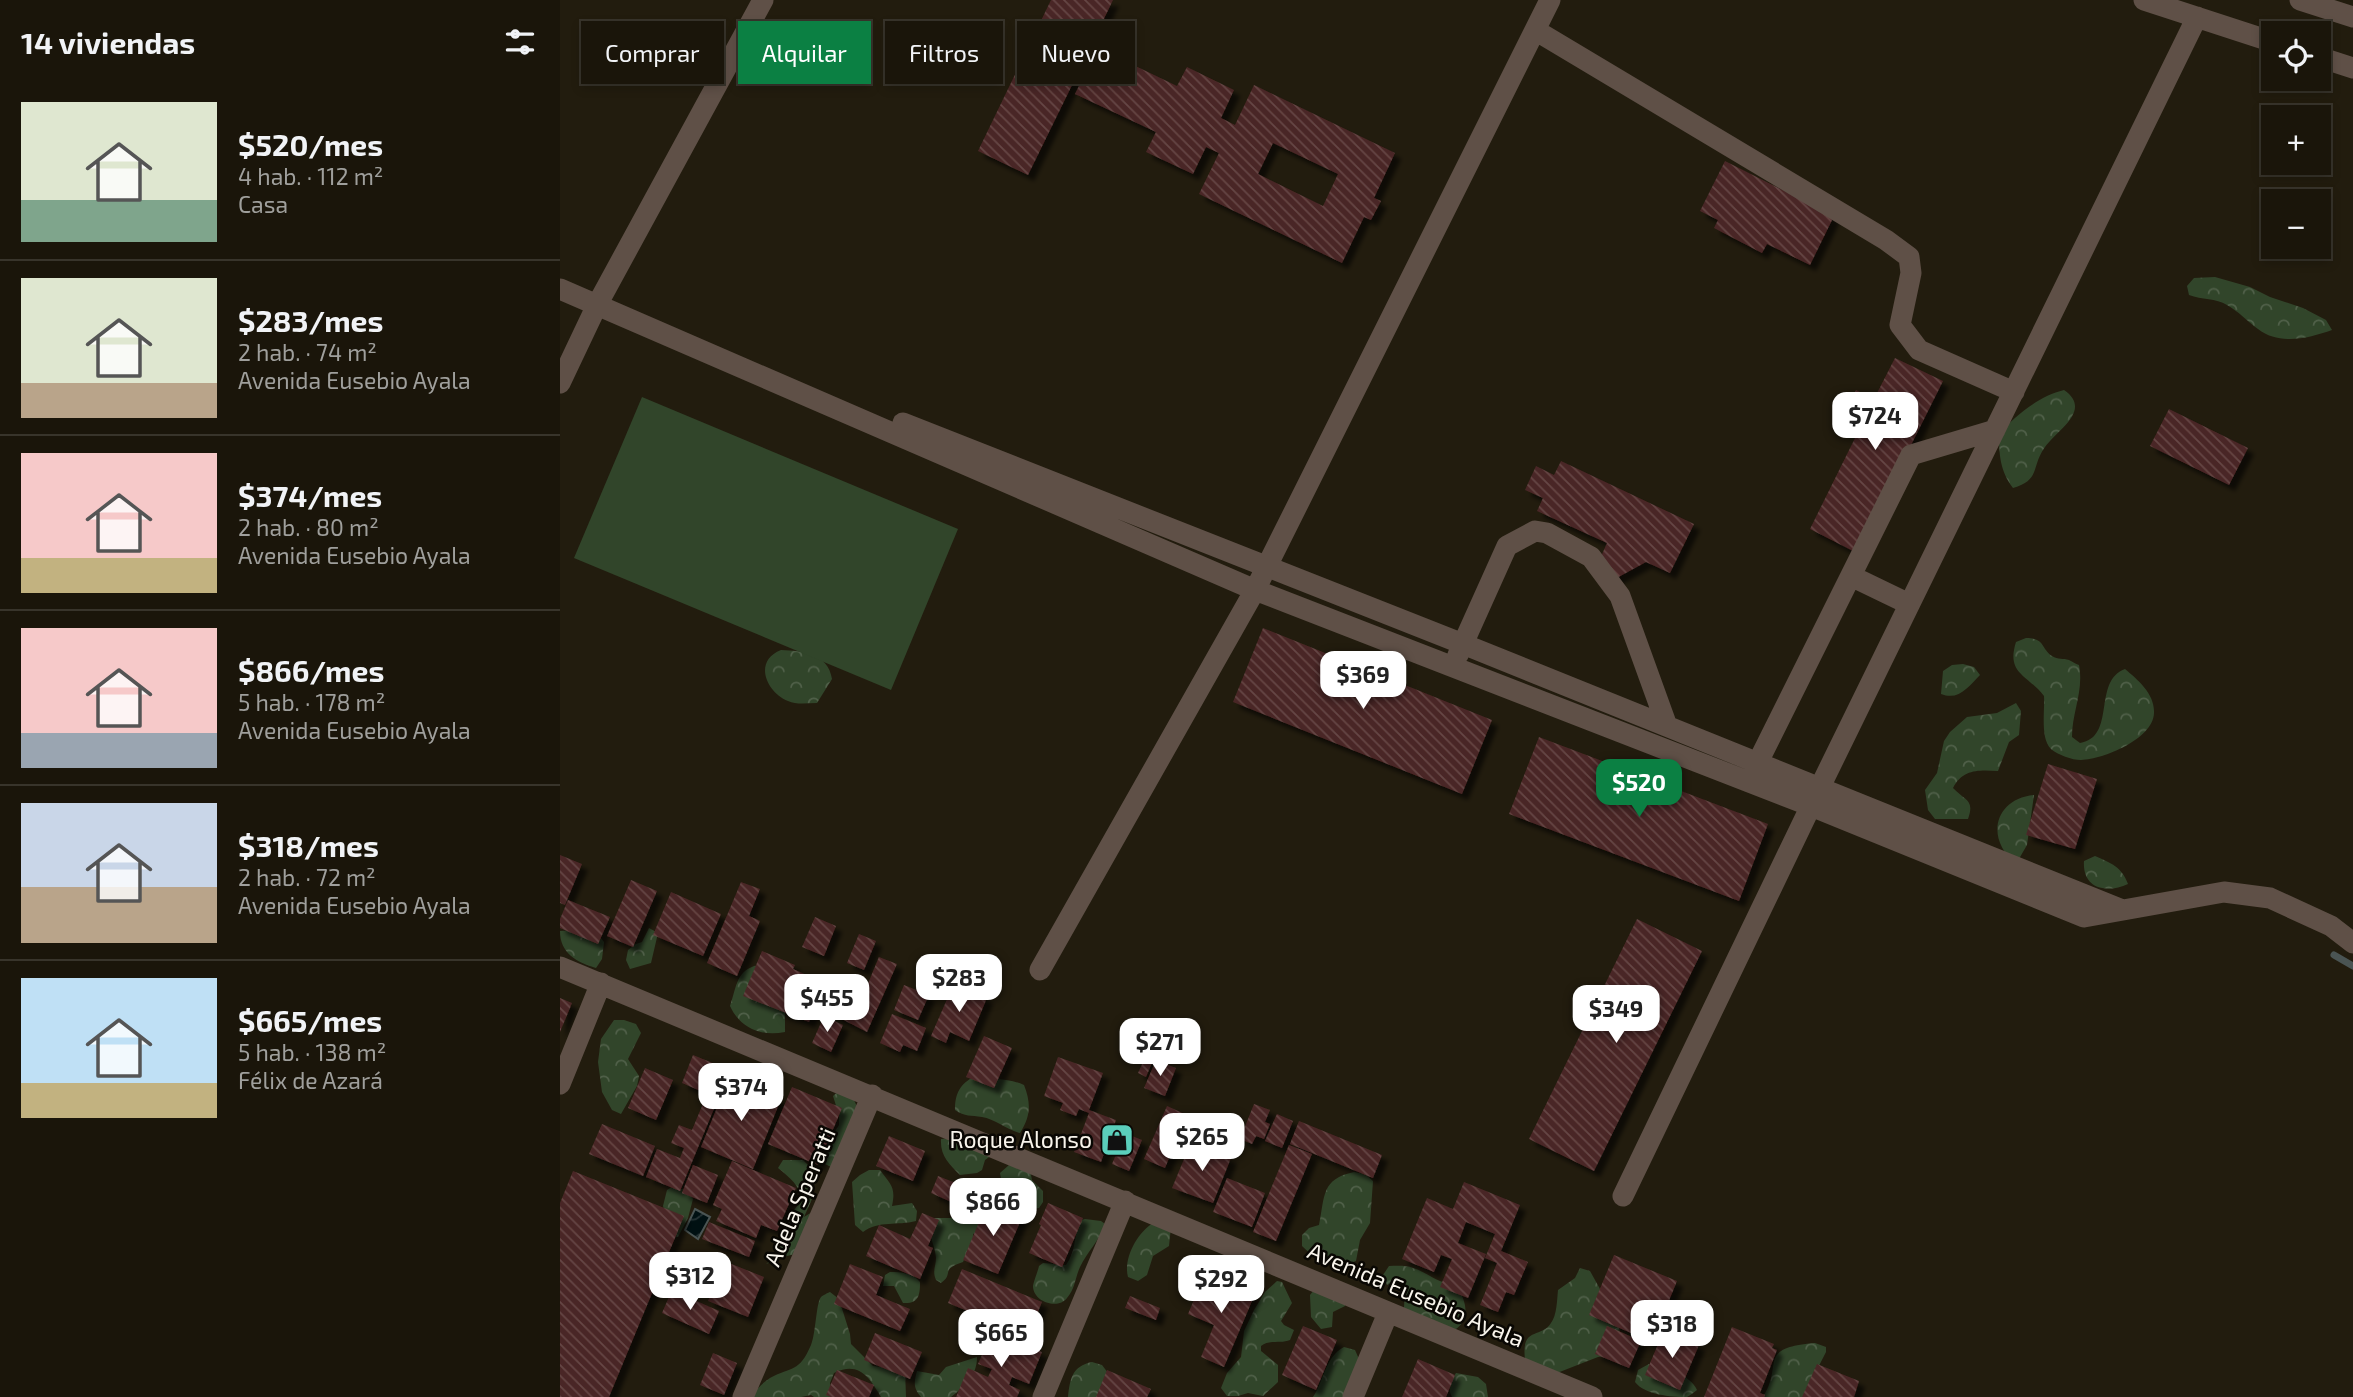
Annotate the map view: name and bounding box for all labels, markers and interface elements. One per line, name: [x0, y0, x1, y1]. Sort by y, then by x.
chip: Comprar: [581, 21, 724, 84]
chip: Alquilar: [738, 21, 871, 84]
chip: Filtros: [885, 21, 1003, 84]
chip: Nuevo: [1017, 21, 1135, 84]
map controls: [2261, 21, 2331, 259]
button: locate: [2261, 21, 2331, 91]
icon: filters: [501, 23, 539, 61]
text: 14 viviendas: [21, 24, 195, 60]
button: +: [2261, 105, 2331, 175]
text: $520/mes: [238, 126, 383, 162]
icon: home: [77, 130, 161, 214]
text: 4 hab. · 112 m²: [238, 162, 383, 190]
button: −: [2261, 189, 2331, 259]
text: Casa: [238, 190, 288, 218]
text: $283/mes: [238, 302, 383, 338]
icon: home: [77, 306, 161, 390]
text: 2 hab. · 74 m²: [238, 338, 377, 366]
text: Avenida Eusebio Ayala: [238, 366, 471, 394]
pin: $724: [1834, 392, 1916, 452]
text: $724: [1848, 401, 1902, 429]
text: $374/mes: [238, 477, 382, 513]
icon: home: [77, 481, 161, 565]
text: 2 hab. · 80 m²: [238, 513, 379, 541]
text: Avenida Eusebio Ayala: [238, 541, 471, 569]
text: $866/mes: [238, 652, 384, 688]
pin: $369: [1322, 652, 1404, 711]
icon: home: [77, 656, 161, 740]
text: $369: [1336, 660, 1390, 688]
text: 5 hab. · 178 m²: [238, 688, 385, 716]
text: Avenida Eusebio Ayala: [238, 716, 471, 744]
pin: $520: [1598, 760, 1680, 819]
text: $520: [1612, 768, 1666, 796]
text: $318/mes: [238, 827, 379, 863]
icon: home: [77, 831, 161, 915]
text: 2 hab. · 72 m²: [238, 863, 376, 891]
text: Avenida Eusebio Ayala: [238, 891, 471, 919]
pin: $283: [918, 954, 1000, 1014]
text: $283: [932, 963, 986, 991]
pin: $455: [786, 974, 868, 1034]
text: $455: [800, 983, 854, 1011]
pin: $349: [1575, 986, 1657, 1045]
text: $349: [1589, 994, 1643, 1022]
text: $665/mes: [238, 1002, 382, 1038]
icon: home: [77, 1006, 161, 1090]
pin: $271: [1119, 1018, 1201, 1078]
text: $271: [1136, 1027, 1184, 1055]
text: 5 hab. · 138 m²: [238, 1038, 386, 1066]
pin: $374: [700, 1064, 782, 1123]
text: Félix de Azará: [238, 1066, 383, 1094]
text: $374: [714, 1072, 768, 1100]
pin: $265: [1161, 1114, 1243, 1173]
shop icon: Roque Alonso: [1098, 1121, 1136, 1159]
text: $265: [1176, 1122, 1228, 1150]
street label: Adela Speratti: [757, 1123, 841, 1270]
place label: Roque Alonso: [949, 1125, 1092, 1153]
pin: $866: [952, 1178, 1034, 1238]
text: $866: [966, 1187, 1020, 1215]
street label: Avenida Eusebio Ayala: [1304, 1236, 1529, 1352]
pin: $312: [649, 1252, 731, 1312]
pin: $292: [1180, 1256, 1262, 1315]
text: $312: [665, 1261, 715, 1289]
text: $292: [1194, 1264, 1248, 1292]
pin: $318: [1631, 1300, 1713, 1360]
text: $318: [1647, 1309, 1697, 1337]
pin: $665: [960, 1310, 1042, 1369]
text: $665: [974, 1318, 1028, 1346]

